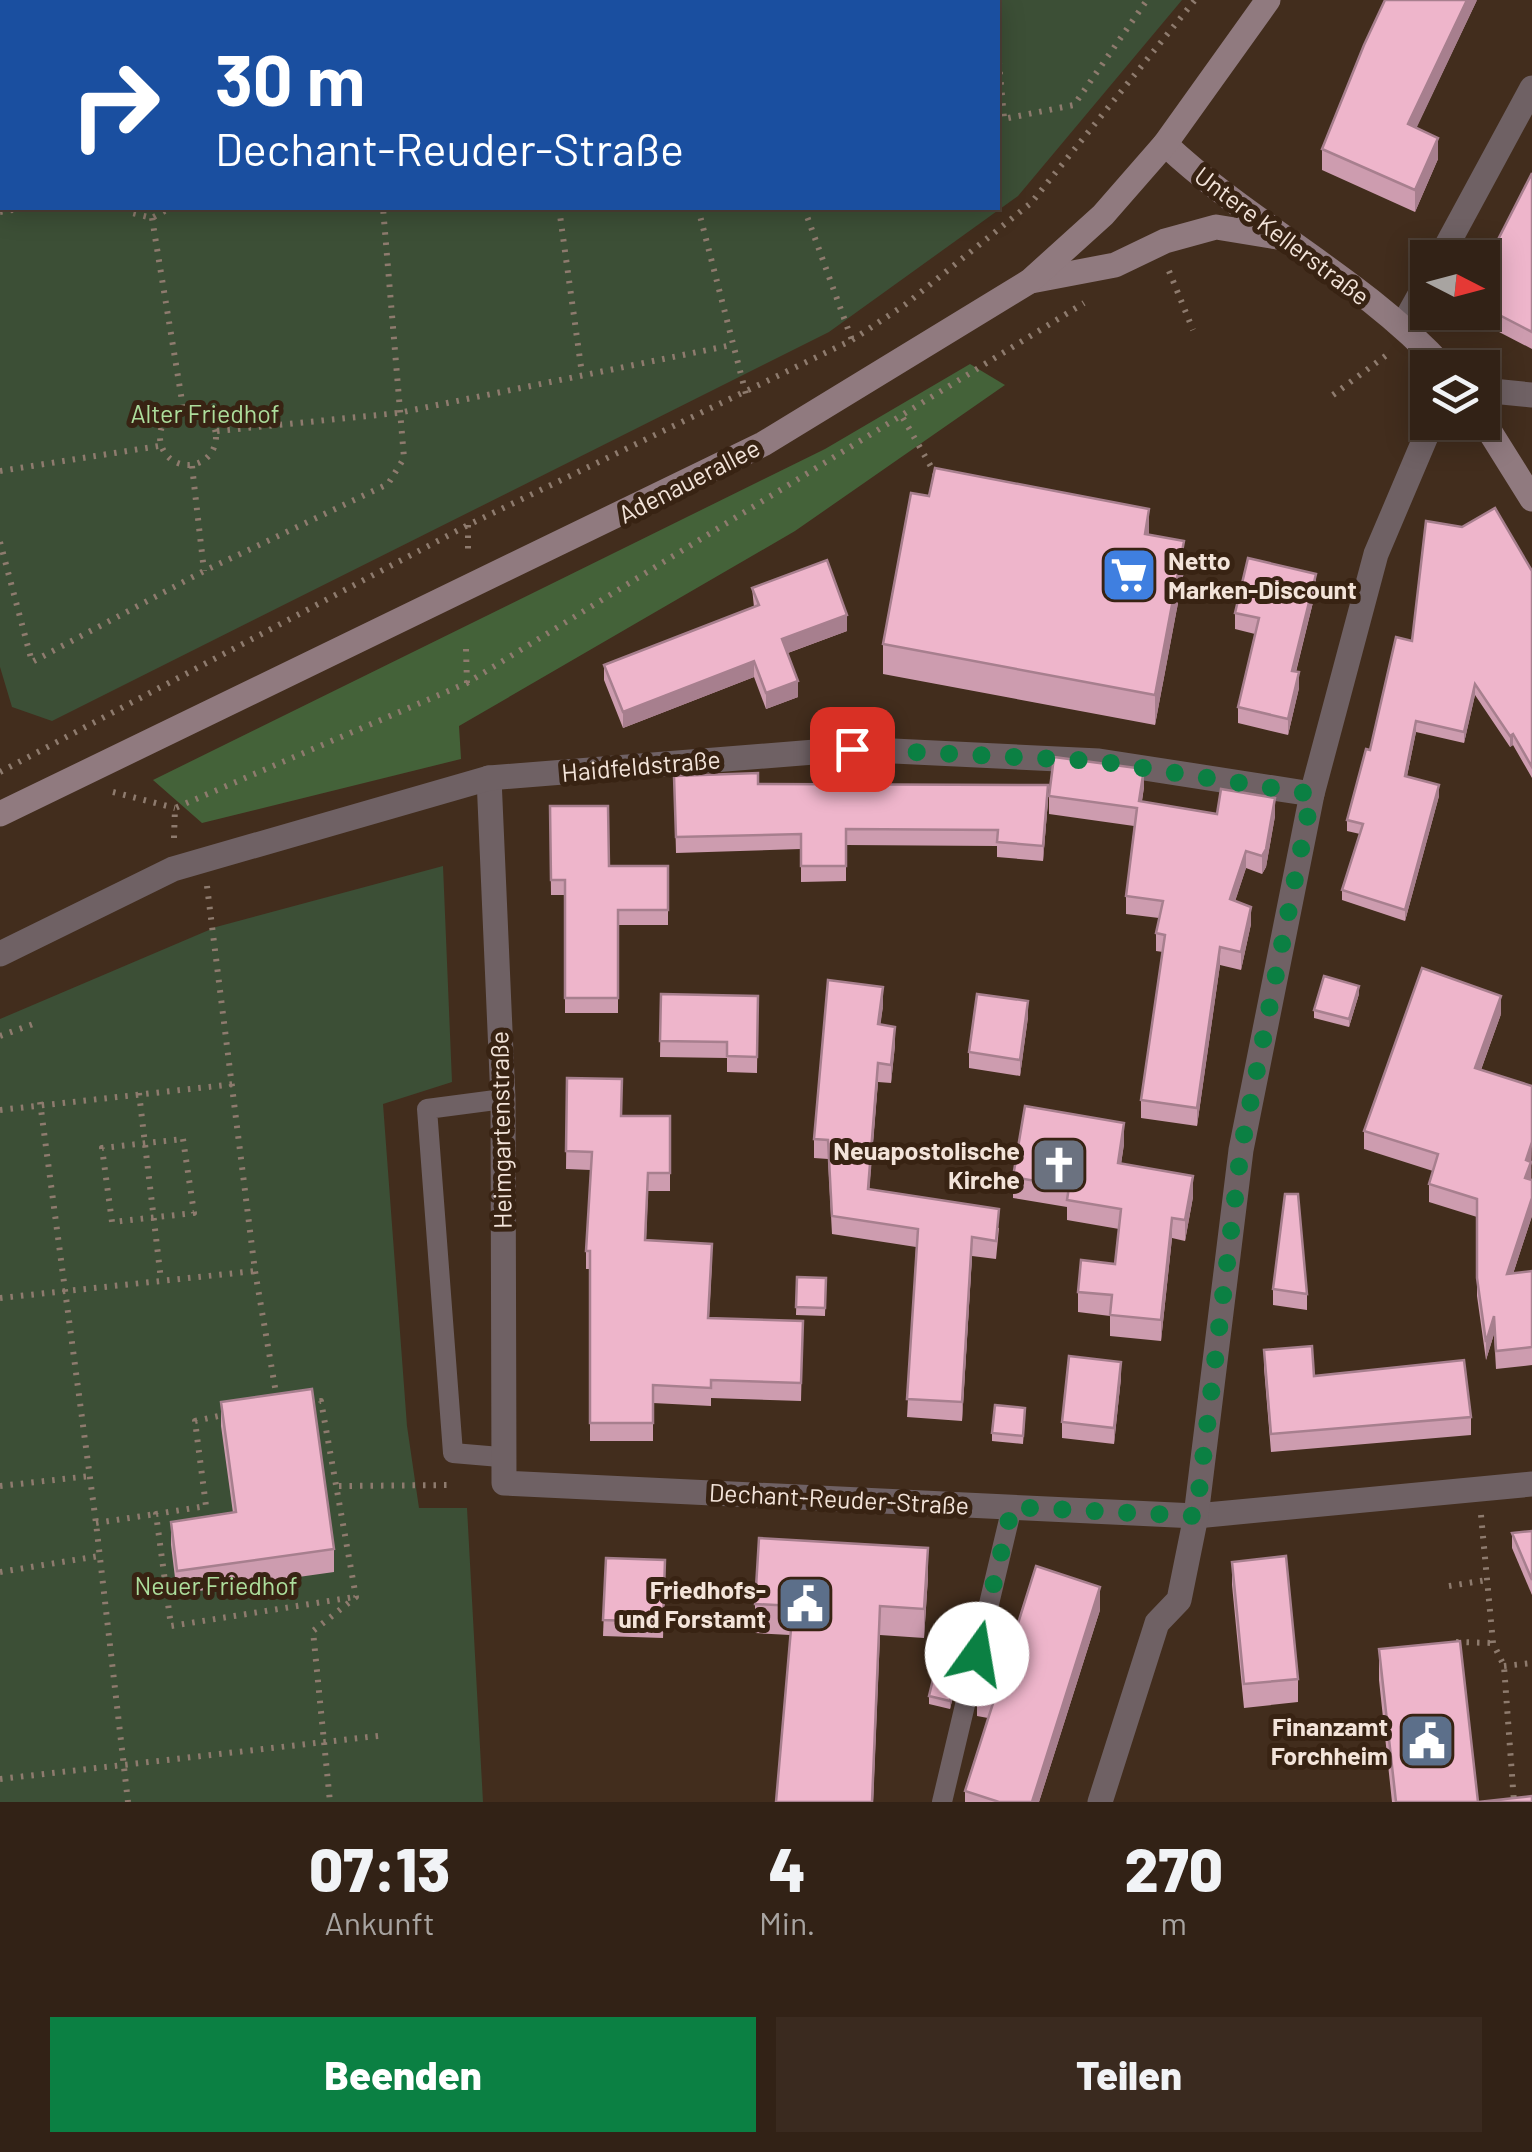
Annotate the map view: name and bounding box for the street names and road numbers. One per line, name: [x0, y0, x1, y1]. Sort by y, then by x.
street label: Untere Kellerstraße: [1189, 160, 1376, 311]
street label: Adenauerallee: [613, 432, 764, 529]
street label: Haidfeldstraße: [560, 743, 722, 787]
street label: Heimgartenstraße: [483, 1031, 517, 1229]
street label: Dechant-Reuder-Straße: [708, 1476, 970, 1520]

